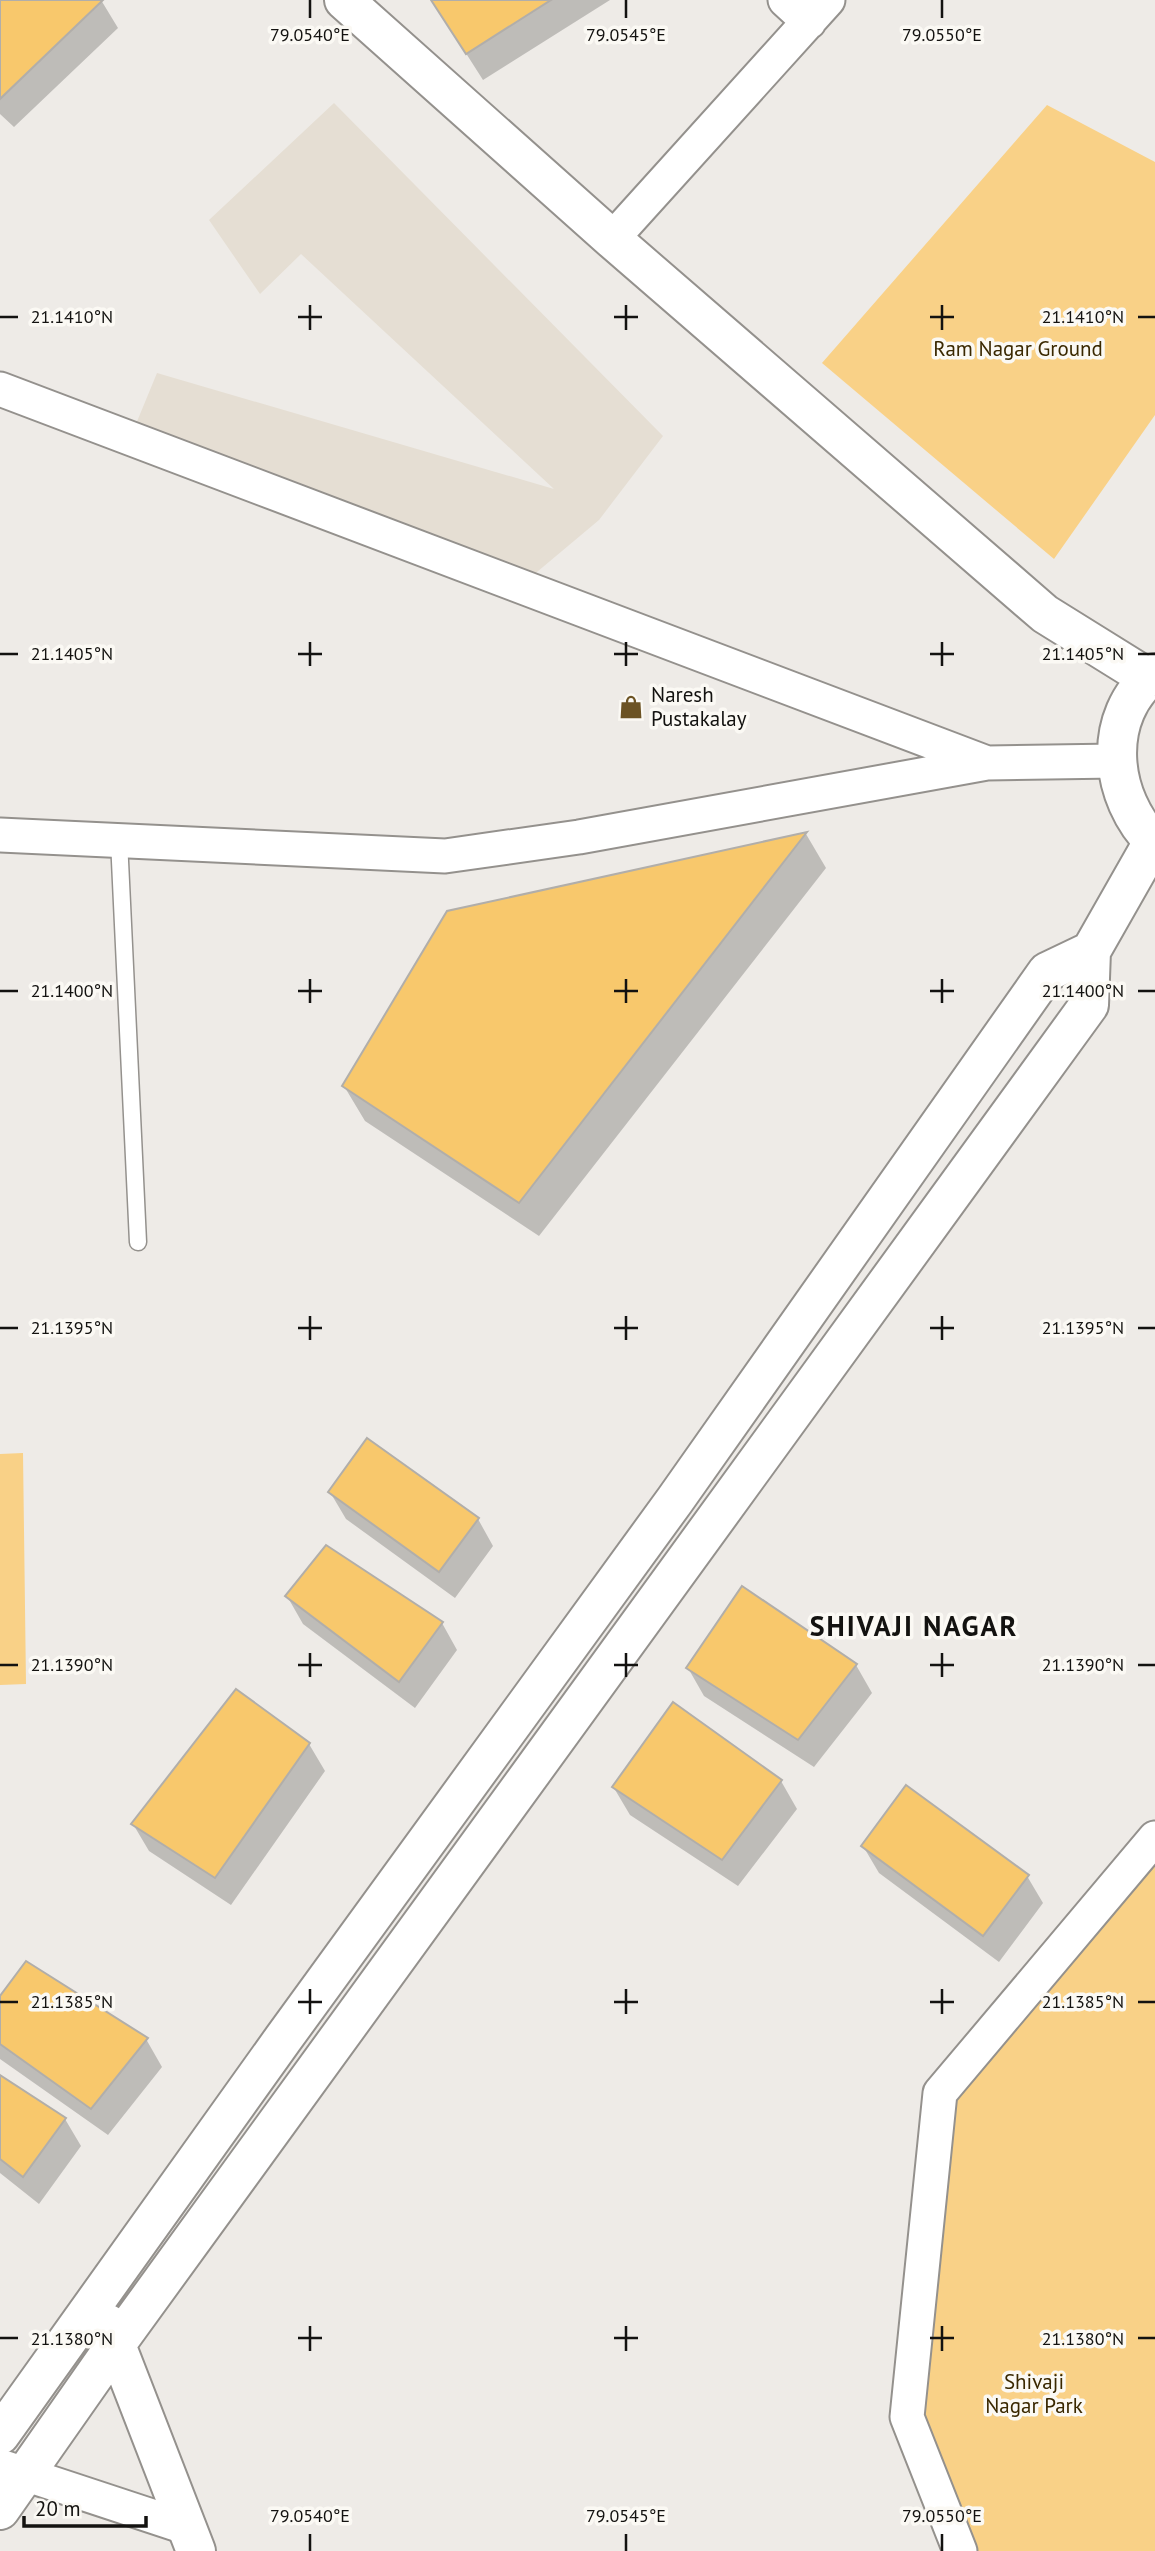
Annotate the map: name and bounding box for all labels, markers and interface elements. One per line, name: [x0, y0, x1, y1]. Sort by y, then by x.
text: 79.0540°E: [270, 23, 350, 46]
text: 79.0545°E: [586, 23, 666, 46]
text: 79.0550°E: [902, 23, 982, 46]
text: 21.1410°N: [31, 305, 113, 328]
text: 21.1410°N: [1042, 305, 1124, 328]
park label: Ram Nagar Ground: [933, 335, 1103, 362]
text: 21.1405°N: [31, 642, 113, 665]
text: 21.1405°N: [1042, 642, 1124, 665]
place label: Naresh Pustakalay: [651, 681, 747, 732]
shop icon: Naresh Pustakalay: [617, 693, 645, 721]
text: 21.1400°N: [31, 979, 113, 1002]
text: 21.1400°N: [1042, 979, 1124, 1002]
text: 21.1395°N: [31, 1316, 113, 1339]
text: 21.1395°N: [1042, 1316, 1124, 1339]
district label: SHIVAJI NAGAR: [810, 1607, 1018, 1644]
text: 21.1390°N: [31, 1653, 113, 1676]
text: 21.1390°N: [1042, 1653, 1124, 1676]
text: 21.1385°N: [31, 1990, 113, 2013]
text: 21.1385°N: [1042, 1990, 1124, 2013]
text: 21.1380°N: [31, 2327, 113, 2350]
text: 21.1380°N: [1042, 2327, 1124, 2350]
park label: Shivaji Nagar Park: [985, 2368, 1083, 2419]
scale bar: [24, 2484, 147, 2528]
text: 20 m: [35, 2495, 81, 2522]
text: 79.0540°E: [270, 2504, 350, 2527]
text: 79.0545°E: [586, 2504, 666, 2527]
text: 79.0550°E: [902, 2504, 982, 2527]

